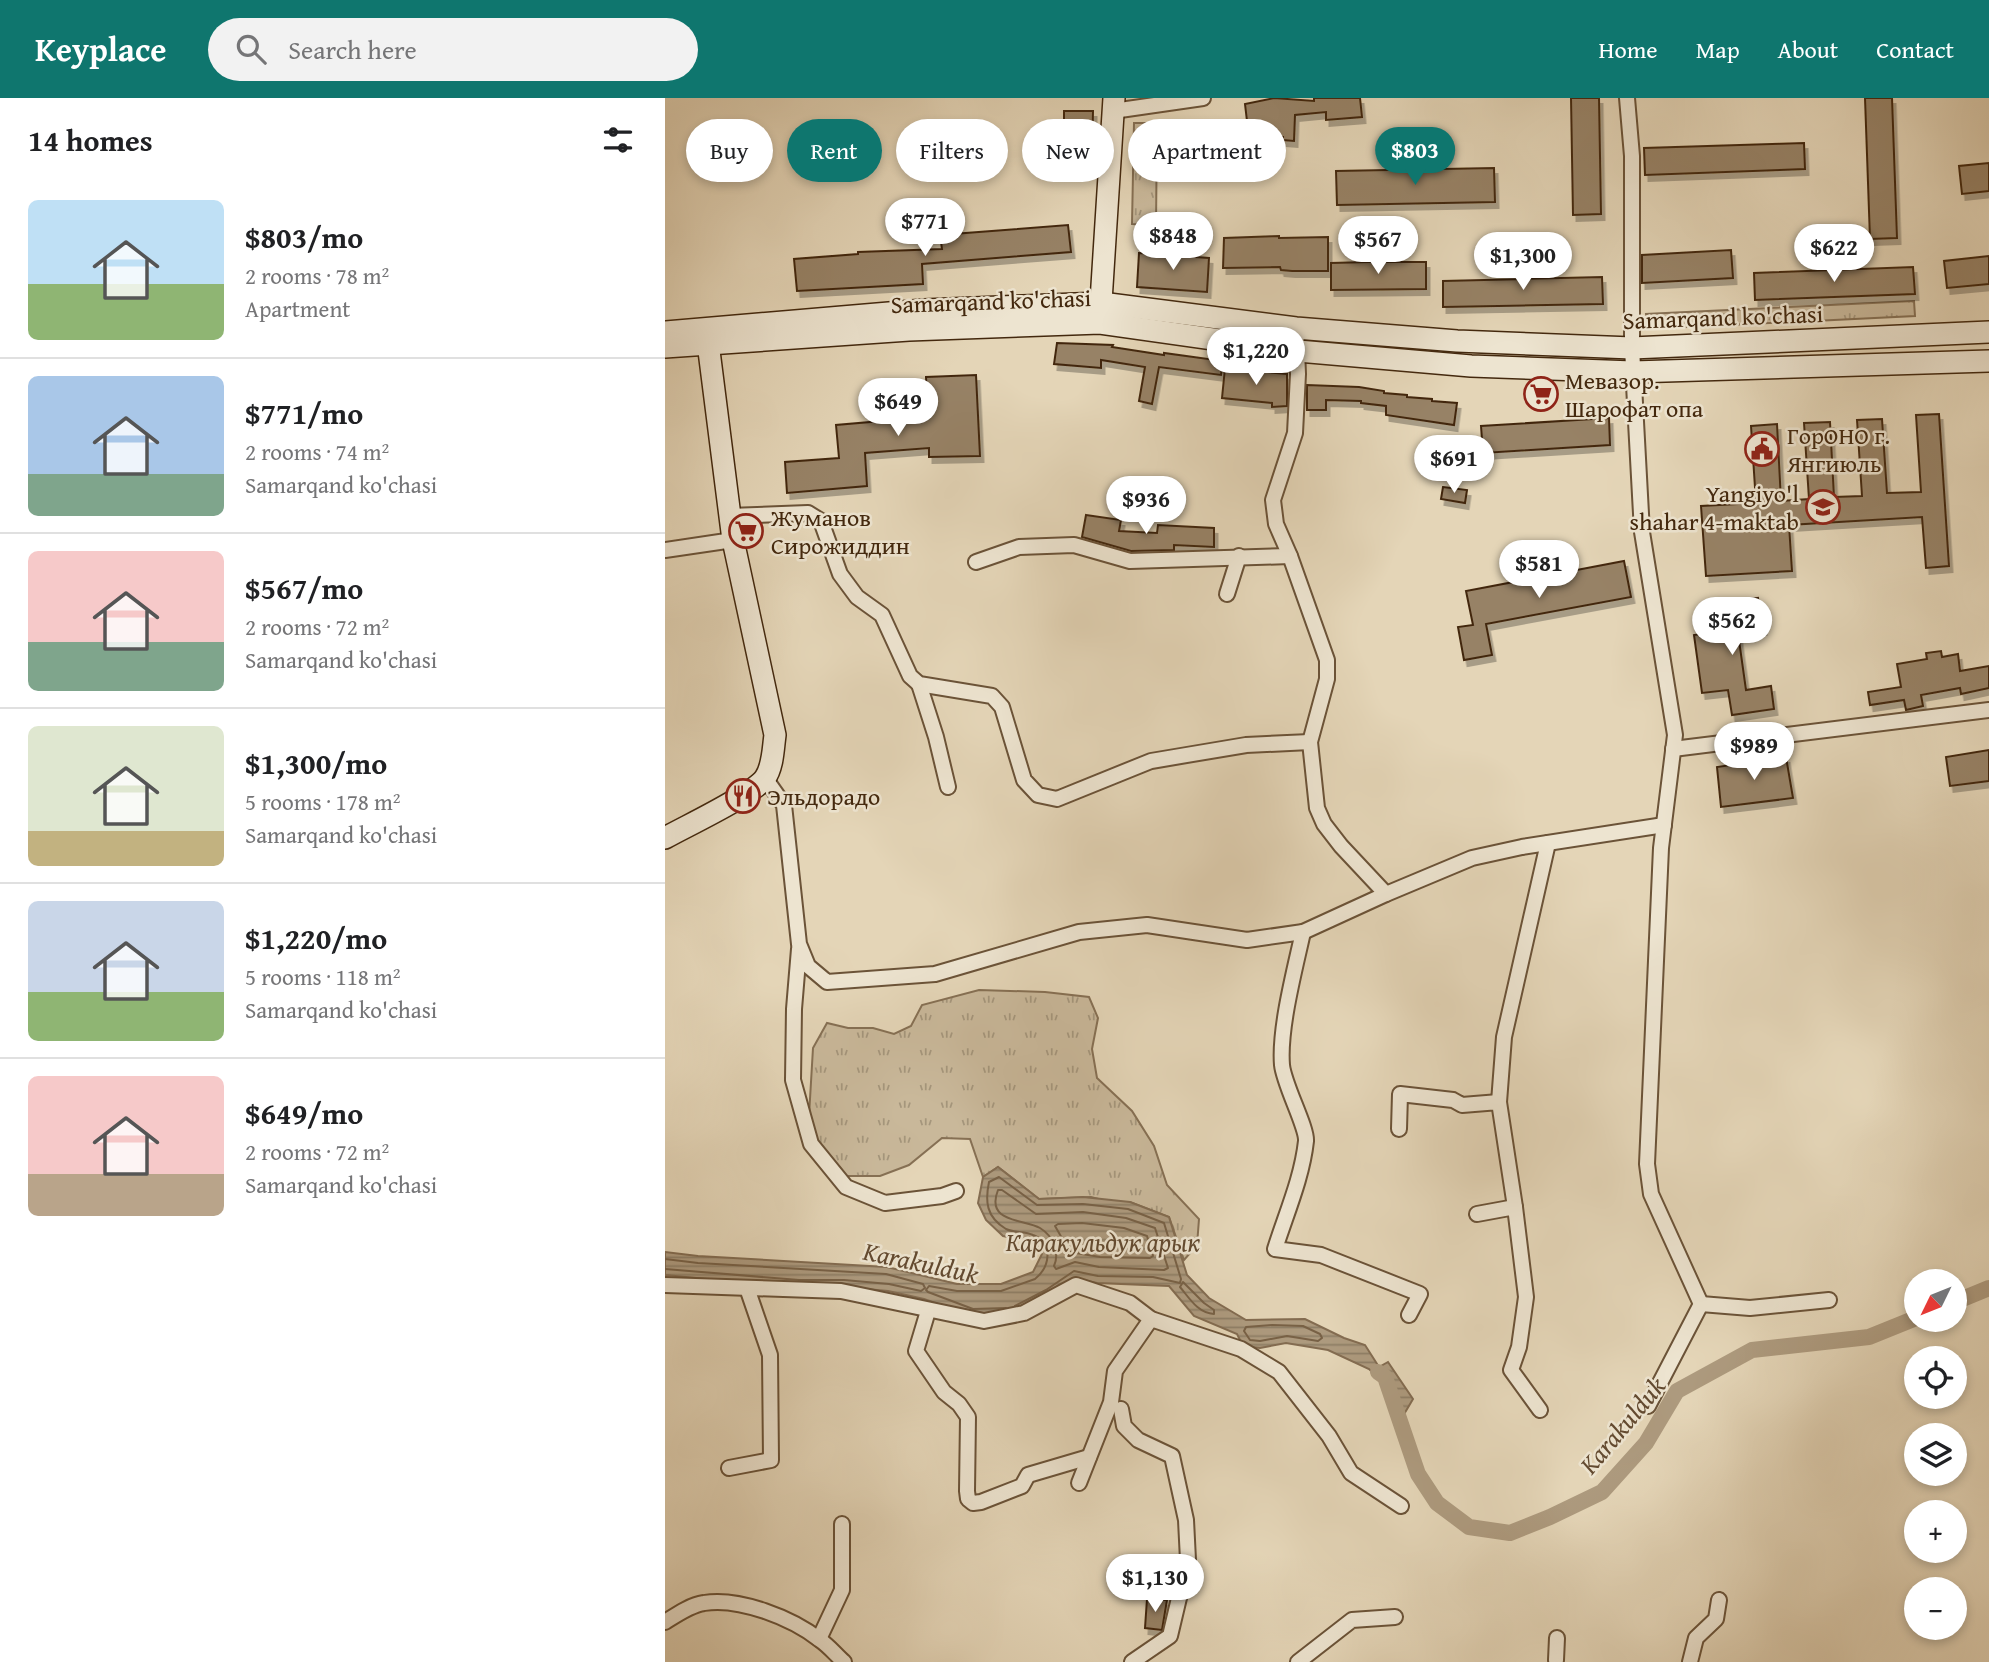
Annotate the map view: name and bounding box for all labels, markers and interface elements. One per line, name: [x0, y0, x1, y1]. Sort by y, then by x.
search box: [208, 18, 698, 81]
text: Keyplace: [35, 25, 166, 73]
icon: search: [232, 30, 270, 68]
text: Search here: [288, 30, 417, 69]
text: Home: [1599, 32, 1658, 67]
text: Map: [1696, 32, 1740, 67]
text: About: [1778, 32, 1838, 67]
text: Contact: [1876, 32, 1954, 67]
text: 14 homes: [28, 118, 153, 162]
chip: Buy: [686, 119, 773, 182]
chip: Rent: [787, 119, 882, 182]
chip: Filters: [896, 119, 1008, 182]
chip: New: [1022, 119, 1114, 182]
chip: Apartment: [1128, 119, 1286, 182]
icon: filters: [599, 121, 637, 159]
pin: $803: [1374, 127, 1456, 187]
text: $803: [1391, 133, 1439, 166]
pin: $771: [884, 198, 966, 258]
text: $771: [901, 204, 949, 237]
pin: $848: [1132, 212, 1214, 272]
text: $803/mo: [245, 215, 363, 259]
pin: $567: [1337, 216, 1419, 276]
text: $848: [1149, 218, 1197, 251]
text: $567: [1354, 222, 1402, 255]
pin: $622: [1793, 225, 1875, 284]
icon: home: [84, 228, 168, 312]
text: $622: [1810, 230, 1858, 263]
pin: $1,300: [1466, 232, 1580, 292]
text: $1,300: [1490, 238, 1556, 271]
text: 2 rooms · 78 m²: [245, 259, 389, 292]
street label: Samarqand ko'chasi: [890, 280, 1092, 322]
text: Apartment: [245, 292, 350, 325]
street label: Samarqand ko'chasi: [1622, 296, 1824, 338]
pin: $1,220: [1199, 328, 1313, 387]
text: $1,220: [1223, 333, 1289, 366]
place label: Мевазор. Шарофат опа: [1565, 363, 1704, 426]
supermarket icon: Мевазор. Шарофат опа: [1522, 375, 1560, 413]
pin: $649: [857, 378, 939, 438]
text: $649: [874, 384, 922, 417]
text: $771/mo: [245, 391, 363, 435]
icon: home: [84, 404, 168, 488]
place label: ГорОНО г. Янгиюль: [1786, 418, 1890, 481]
public building icon: ГорОНО г. Янгиюль: [1743, 430, 1781, 468]
text: 2 rooms · 74 m²: [245, 435, 389, 468]
pin: $691: [1413, 436, 1495, 495]
text: $691: [1430, 441, 1478, 474]
text: Samarqand ko'chasi: [245, 468, 437, 501]
pin: $936: [1105, 476, 1187, 536]
place label: Yangiyo'l shahar 4-maktab: [1629, 476, 1799, 539]
text: $936: [1122, 482, 1170, 515]
school or university icon: Yangiyo'l shahar 4-maktab: [1804, 488, 1842, 526]
place label: Жуманов Сирожиддин: [770, 500, 910, 563]
supermarket icon: Жуманов Сирожиддин: [727, 512, 765, 550]
pin: $581: [1498, 540, 1580, 600]
text: $581: [1515, 546, 1563, 579]
text: $567/mo: [245, 566, 363, 610]
icon: home: [84, 579, 168, 663]
pin: $562: [1691, 598, 1773, 657]
text: $562: [1708, 603, 1756, 636]
text: 2 rooms · 72 m²: [245, 610, 389, 643]
text: Samarqand ko'chasi: [245, 643, 437, 676]
pin: $989: [1713, 722, 1795, 782]
text: $989: [1730, 728, 1778, 761]
text: $1,300/mo: [245, 741, 387, 785]
icon: home: [84, 754, 168, 838]
restaurant icon: Эльдорадо: [724, 777, 762, 815]
place label: Эльдорадо: [767, 779, 880, 814]
text: 5 rooms · 178 m²: [245, 785, 400, 818]
text: Samarqand ko'chasi: [245, 818, 437, 851]
text: $1,220/mo: [245, 916, 387, 960]
icon: home: [84, 929, 168, 1013]
text: 5 rooms · 118 m²: [245, 960, 400, 993]
text: Samarqand ko'chasi: [245, 993, 437, 1026]
text: $649/mo: [245, 1091, 363, 1135]
icon: home: [84, 1104, 168, 1188]
text: 2 rooms · 72 m²: [245, 1135, 389, 1168]
text: Samarqand ko'chasi: [245, 1168, 437, 1201]
water label: Каракульдук арык: [1006, 1222, 1200, 1261]
water label: Karakulduk: [859, 1231, 982, 1293]
north arrow: [1904, 1269, 1967, 1332]
map controls: [1904, 1269, 1967, 1640]
button: locate: [1904, 1346, 1967, 1409]
water label: Karakulduk: [1569, 1368, 1674, 1483]
button: layers: [1904, 1423, 1967, 1486]
button: +: [1904, 1500, 1967, 1563]
pin: $1,130: [1098, 1554, 1212, 1614]
text: $1,130: [1122, 1560, 1188, 1593]
button: −: [1904, 1577, 1967, 1640]

